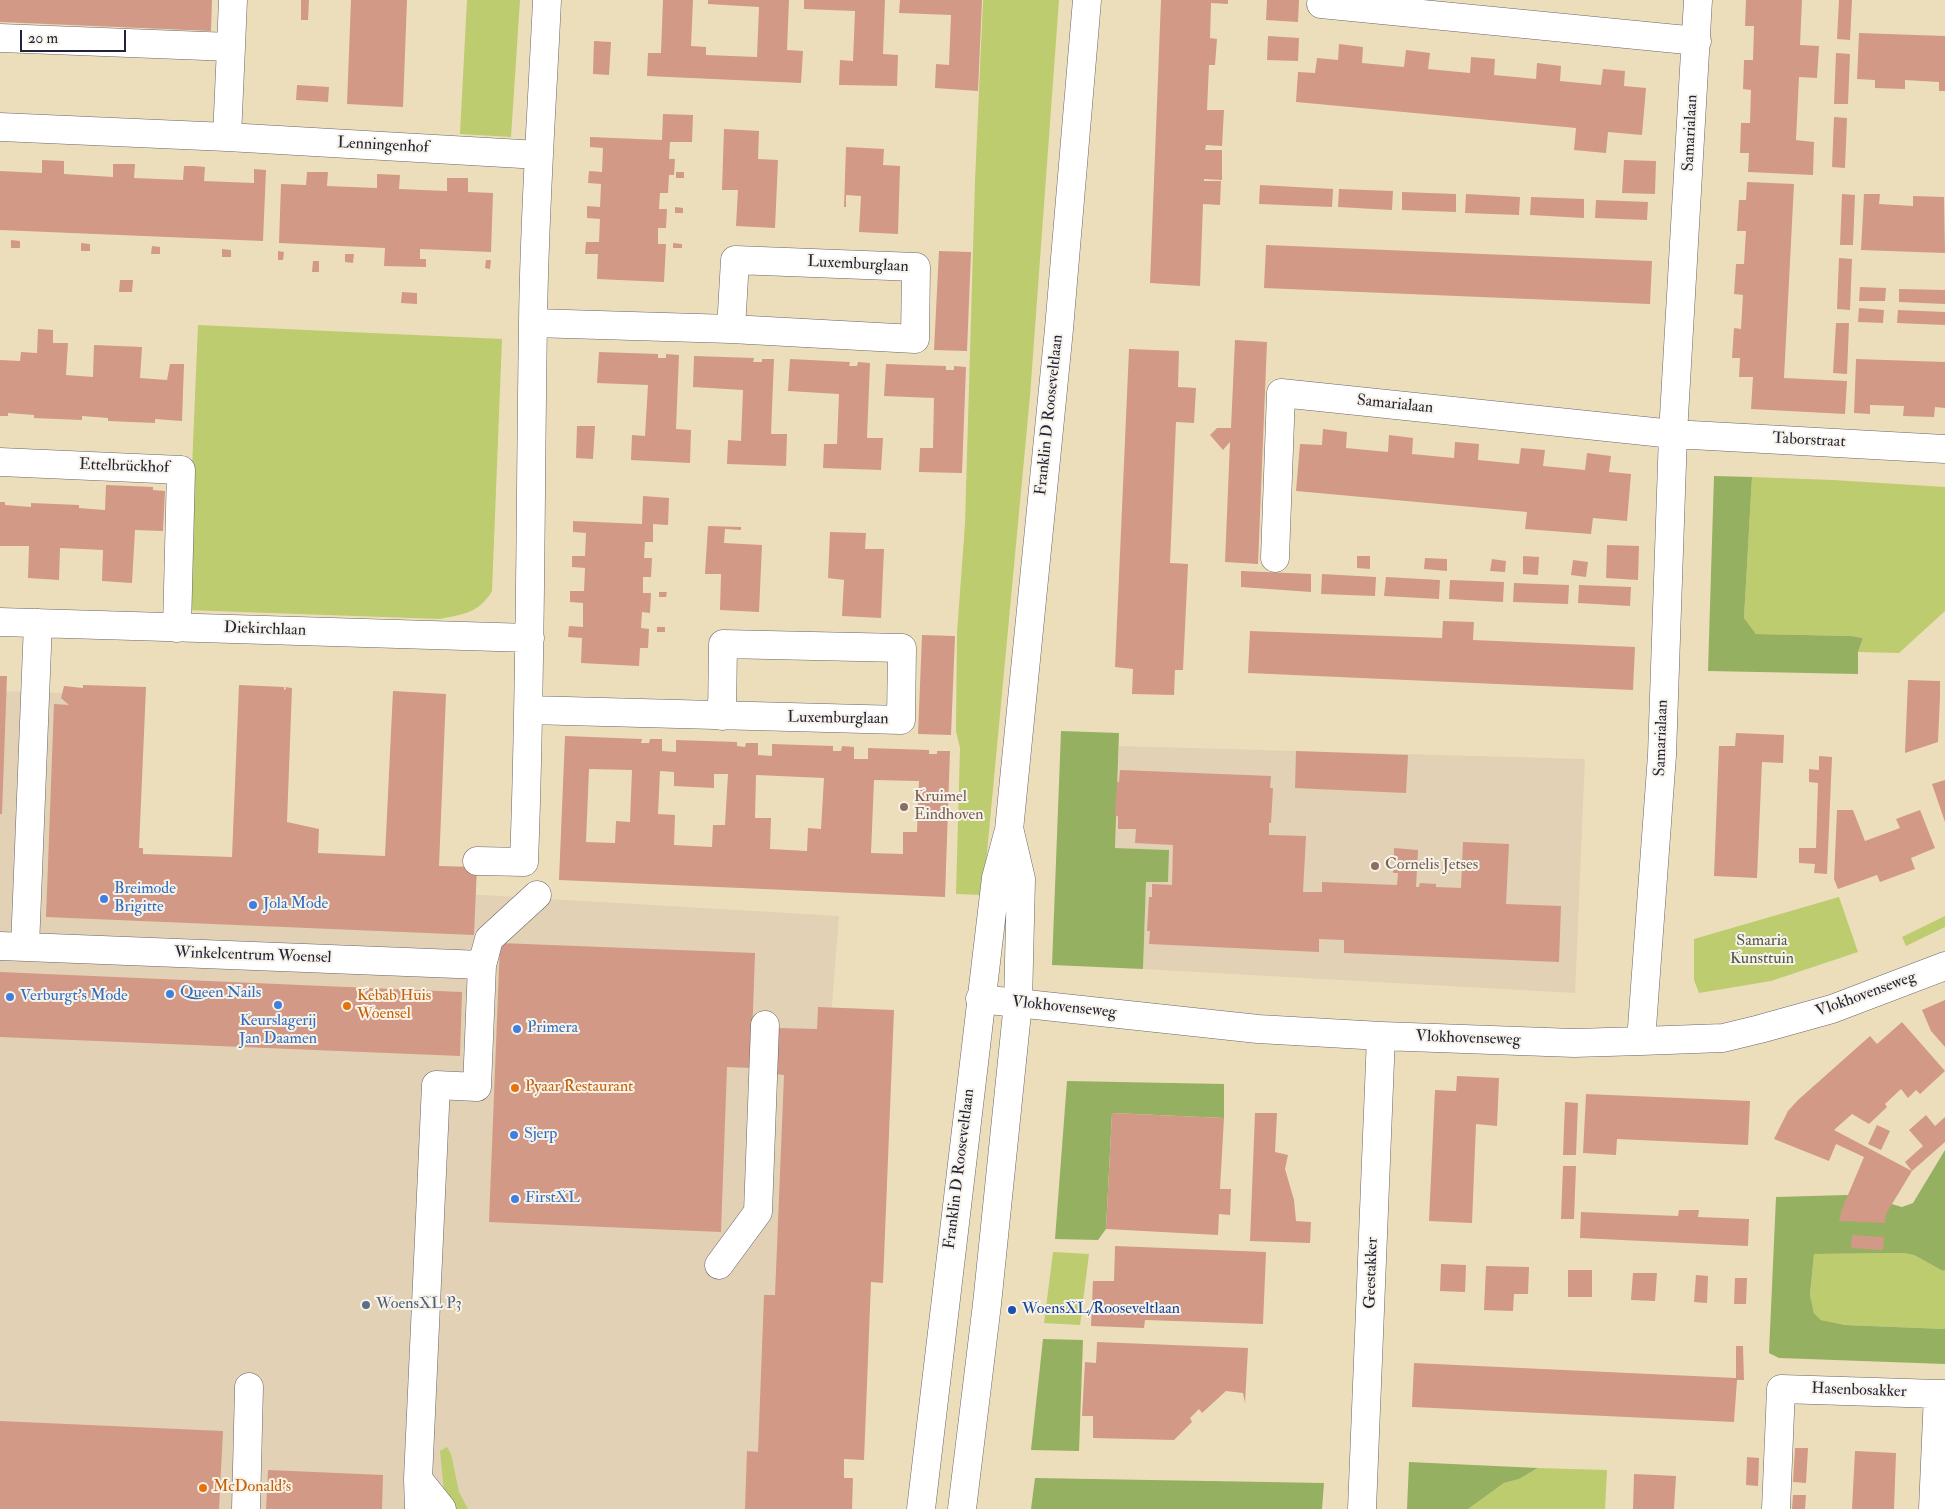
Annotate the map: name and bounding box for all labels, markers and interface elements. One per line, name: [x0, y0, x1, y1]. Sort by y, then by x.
scale bar: [22, 20, 129, 52]
text: 20 m: [28, 29, 58, 48]
street label: Samarialaan: [1679, 94, 1703, 172]
street label: Lenningenhof: [337, 134, 429, 158]
street label: Luxemburglaan: [807, 253, 909, 277]
street label: Franklin D Rooseveltlaan: [1032, 334, 1068, 496]
street label: Samarialaan: [1356, 391, 1434, 419]
street label: Taborstraat: [1772, 429, 1846, 453]
street label: Ettelbrückhof: [79, 456, 169, 478]
street label: Diekirchlaan: [224, 619, 306, 641]
street label: Samarialaan: [1651, 699, 1673, 777]
street label: Luxemburglaan: [787, 709, 889, 729]
place label: Kruimel Eindhoven: [914, 788, 984, 826]
marker: Kruimel Eindhoven: [898, 801, 910, 813]
place label: Cornelis Jetses: [1385, 856, 1478, 876]
marker: Cornelis Jetses: [1369, 860, 1381, 872]
place label: Breimode Brigitte: [114, 880, 176, 918]
marker: Breimode Brigitte: [98, 893, 110, 905]
place label: Jola Mode: [263, 895, 328, 915]
marker: Jola Mode: [247, 899, 259, 911]
park label: Samaria Kunsttuin: [1730, 932, 1794, 970]
street label: Winkelcentrum Woensel: [174, 944, 332, 968]
street label: Vlokhovenseweg: [1813, 968, 1919, 1022]
place label: Queen Nails: [180, 984, 261, 1004]
place label: Verburgt's Mode: [20, 987, 128, 1007]
place label: Kebab Huis Woensel: [357, 987, 431, 1025]
marker: Queen Nails: [164, 988, 176, 1000]
marker: Verburgt's Mode: [4, 991, 16, 1003]
street label: Vlokhovenseweg: [1011, 993, 1117, 1023]
marker: Keurslagerij Jan Daamen: [272, 999, 284, 1011]
marker: Kebab Huis Woensel: [341, 1000, 353, 1012]
place label: Keurslagerij Jan Daamen: [239, 1012, 317, 1050]
place label: Primera: [527, 1019, 578, 1039]
marker: Primera: [511, 1023, 523, 1035]
street label: Vlokhovenseweg: [1415, 1028, 1521, 1050]
place label: Pyaar Restaurant: [525, 1078, 633, 1098]
marker: Pyaar Restaurant: [509, 1082, 521, 1094]
street label: Franklin D Rooseveltlaan: [941, 1088, 979, 1250]
place label: Sjerp: [524, 1125, 557, 1145]
marker: Sjerp: [508, 1129, 520, 1141]
place label: FirstXL: [525, 1189, 580, 1209]
marker: FirstXL: [509, 1193, 521, 1205]
street label: Geestakker: [1361, 1237, 1383, 1309]
place label: WoensXL P3: [376, 1295, 462, 1315]
marker: WoensXL P3: [360, 1299, 372, 1311]
place label: WoensXL/Rooseveltlaan: [1022, 1300, 1180, 1320]
marker: WoensXL/Rooseveltlaan: [1006, 1304, 1018, 1316]
street label: Hasenbosakker: [1811, 1380, 1907, 1402]
place label: McDonald's: [213, 1478, 291, 1498]
marker: McDonald's: [197, 1482, 209, 1494]

